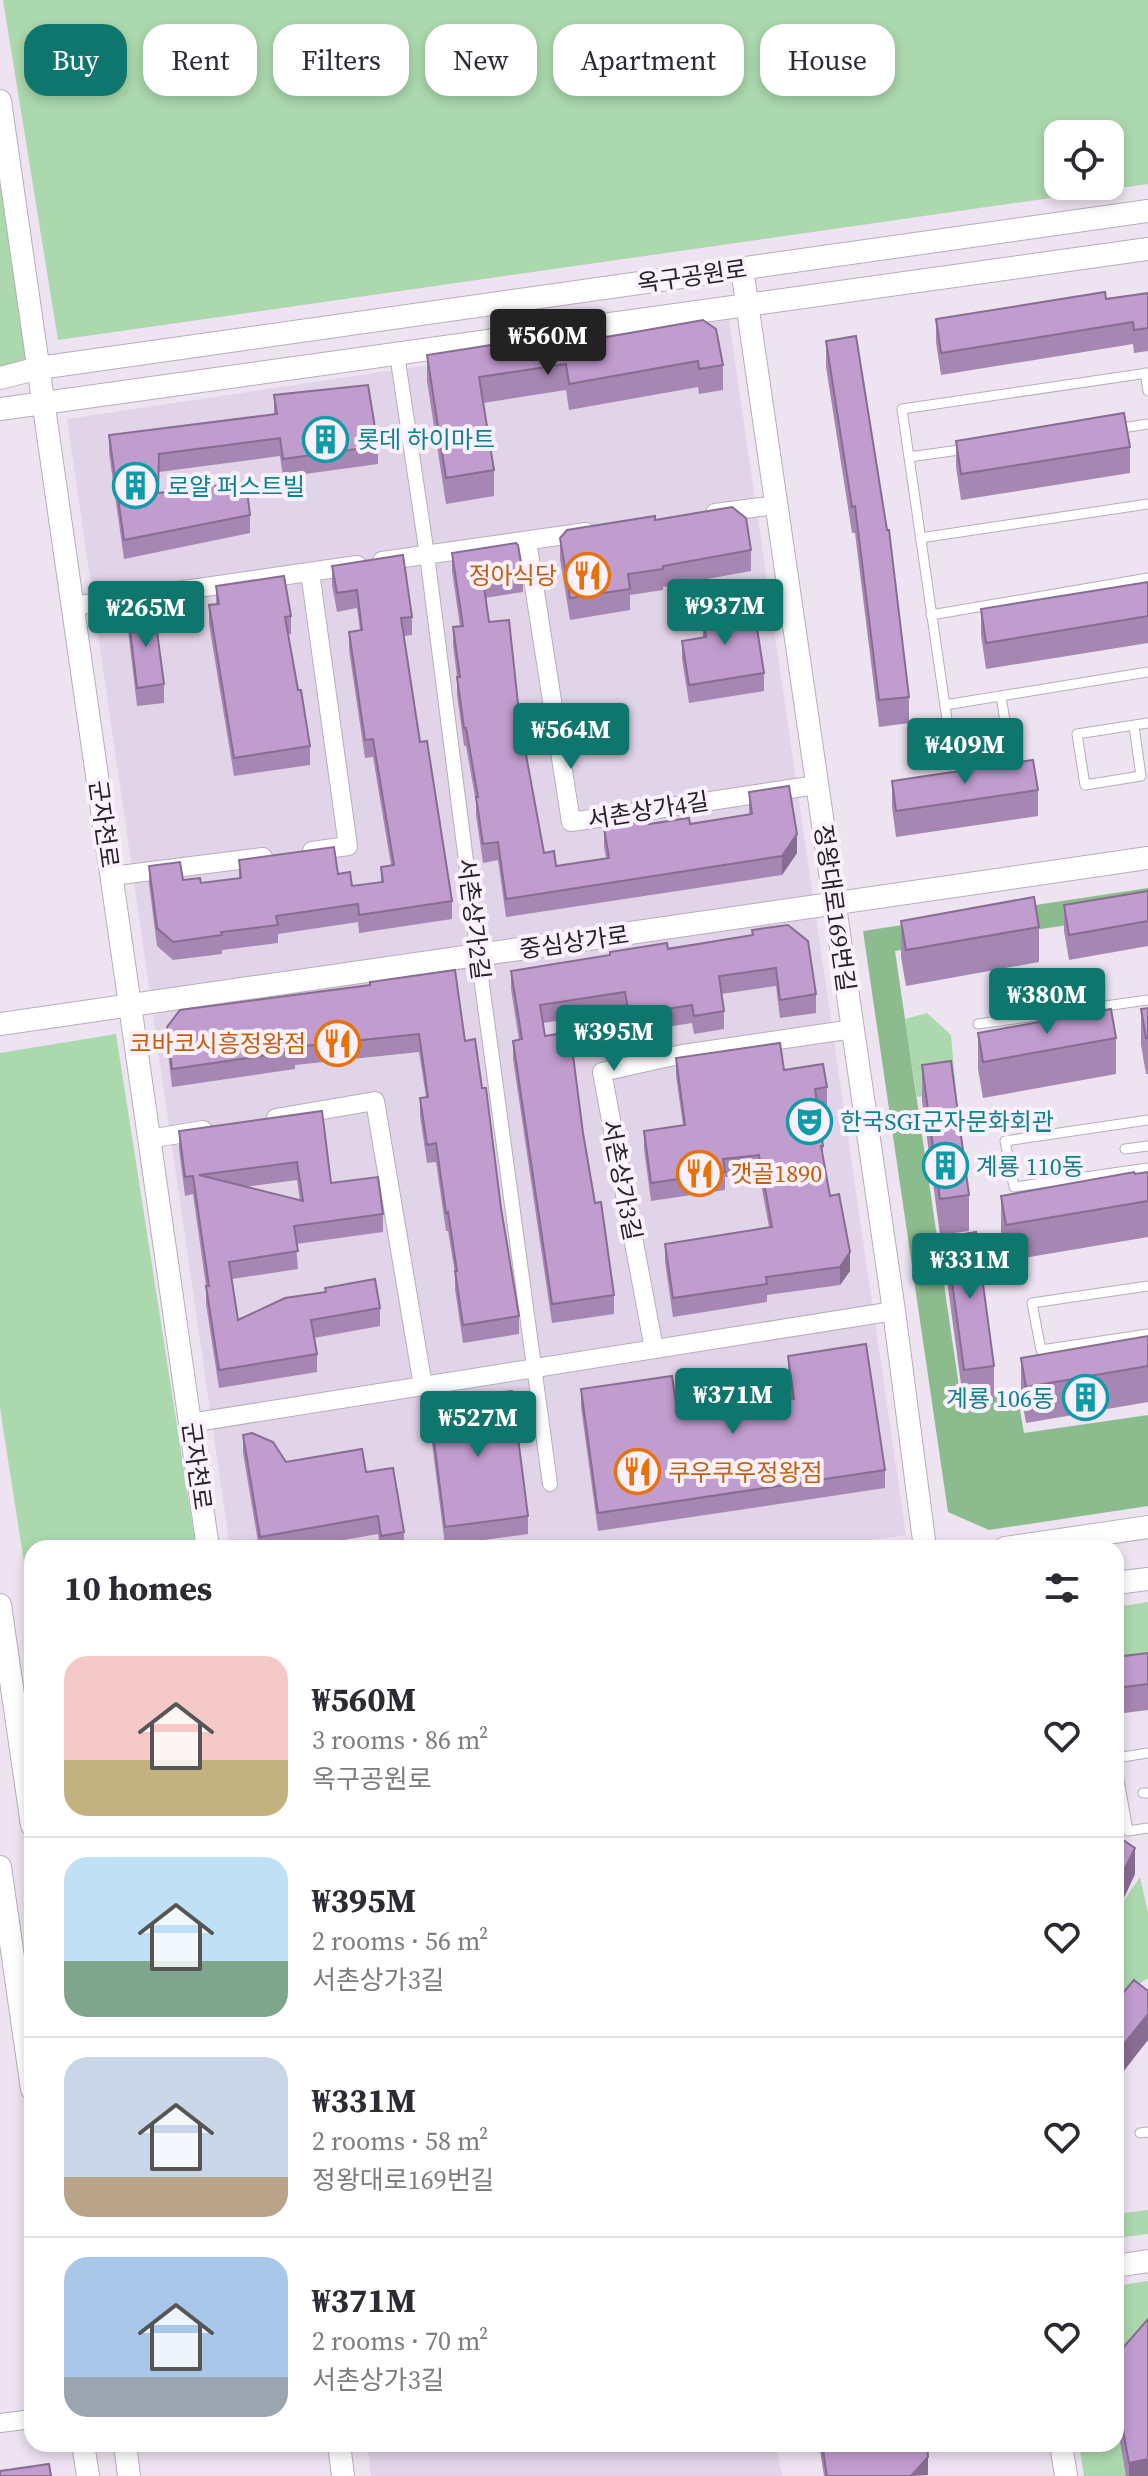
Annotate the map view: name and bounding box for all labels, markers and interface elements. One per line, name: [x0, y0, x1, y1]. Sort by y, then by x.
chip: Buy: [24, 24, 127, 96]
chip: Rent: [143, 24, 257, 96]
chip: Filters: [273, 24, 409, 96]
chip: New: [425, 24, 537, 96]
chip: Apartment: [553, 24, 744, 96]
chip: House: [760, 24, 895, 96]
map controls: [1044, 120, 1124, 200]
button: locate: [1044, 120, 1124, 200]
street label: 옥구공원로: [635, 252, 749, 300]
pin: ₩560M: [492, 309, 604, 377]
text: ₩560M: [508, 317, 588, 353]
building icon: 롯데 하이마트: [302, 415, 350, 463]
place label: 롯데 하이마트: [357, 423, 495, 456]
building icon: 로얄 퍼스트빌: [112, 462, 160, 510]
place label: 로얄 퍼스트빌: [167, 470, 305, 503]
restaurant icon: 정아식당: [564, 551, 612, 599]
place label: 정아식당: [469, 559, 557, 592]
pin: ₩937M: [669, 579, 781, 647]
pin: ₩265M: [90, 581, 202, 649]
text: ₩937M: [685, 587, 765, 623]
text: ₩265M: [106, 589, 186, 625]
pin: ₩564M: [515, 703, 627, 771]
text: ₩564M: [531, 711, 611, 747]
pin: ₩409M: [909, 718, 1021, 786]
text: ₩409M: [925, 726, 1005, 762]
street label: 군자천로: [82, 778, 126, 870]
street label: 서촌상가4길: [585, 784, 711, 836]
street label: 정왕대로169번길: [807, 822, 863, 994]
street label: 서촌상가2길: [450, 856, 498, 982]
street label: 중심상가로: [517, 918, 631, 966]
pin: ₩380M: [991, 968, 1103, 1036]
text: ₩380M: [1007, 976, 1087, 1012]
pin: ₩395M: [558, 1005, 670, 1073]
text: ₩395M: [574, 1013, 654, 1049]
restaurant icon: 코바코시흥정왕점: [313, 1019, 361, 1067]
place label: 코바코시흥정왕점: [129, 1027, 306, 1060]
theatre icon: 한국SGI군자문화회관: [785, 1097, 833, 1145]
place label: 한국SGI군자문화회관: [840, 1105, 1054, 1138]
street label: 서촌상가3길: [594, 1117, 650, 1243]
building icon: 계룡 110동: [921, 1142, 969, 1190]
restaurant icon: 갯골1890: [675, 1149, 723, 1197]
place label: 계룡 110동: [976, 1150, 1084, 1183]
place label: 갯골1890: [730, 1157, 822, 1190]
pin: ₩331M: [914, 1233, 1026, 1301]
text: ₩331M: [930, 1241, 1010, 1277]
pin: ₩371M: [677, 1368, 789, 1436]
building icon: 계룡 106동: [1061, 1374, 1109, 1422]
text: ₩371M: [693, 1376, 773, 1412]
place label: 계룡 106동: [946, 1382, 1054, 1415]
pin: ₩527M: [422, 1391, 534, 1459]
text: ₩527M: [438, 1399, 518, 1435]
street label: 군자천로: [175, 1420, 219, 1512]
restaurant icon: 쿠우쿠우정왕점: [613, 1448, 661, 1496]
place label: 쿠우쿠우정왕점: [668, 1456, 823, 1489]
text: 10 homes: [64, 1565, 212, 1611]
icon: filters: [1040, 1566, 1084, 1610]
text: ₩560M: [312, 1676, 416, 1722]
icon: home: [128, 1688, 224, 1784]
icon: heart: [1040, 1714, 1084, 1758]
text: 3 rooms · 86 m²: [312, 1722, 488, 1758]
text: 옥구공원로: [312, 1761, 432, 1797]
text: ₩395M: [312, 1877, 416, 1923]
icon: home: [128, 1889, 224, 1985]
icon: heart: [1040, 1915, 1084, 1959]
text: 2 rooms · 56 m²: [312, 1923, 488, 1959]
text: 서촌상가3길: [312, 1962, 445, 1998]
text: ₩331M: [312, 2077, 416, 2123]
icon: home: [128, 2089, 224, 2185]
icon: heart: [1040, 2115, 1084, 2159]
text: 2 rooms · 58 m²: [312, 2123, 488, 2159]
text: 정왕대로169번길: [312, 2162, 495, 2198]
text: ₩371M: [312, 2277, 416, 2323]
icon: home: [128, 2289, 224, 2385]
icon: heart: [1040, 2315, 1084, 2359]
text: 2 rooms · 70 m²: [312, 2323, 488, 2359]
text: 서촌상가3길: [312, 2362, 445, 2398]

